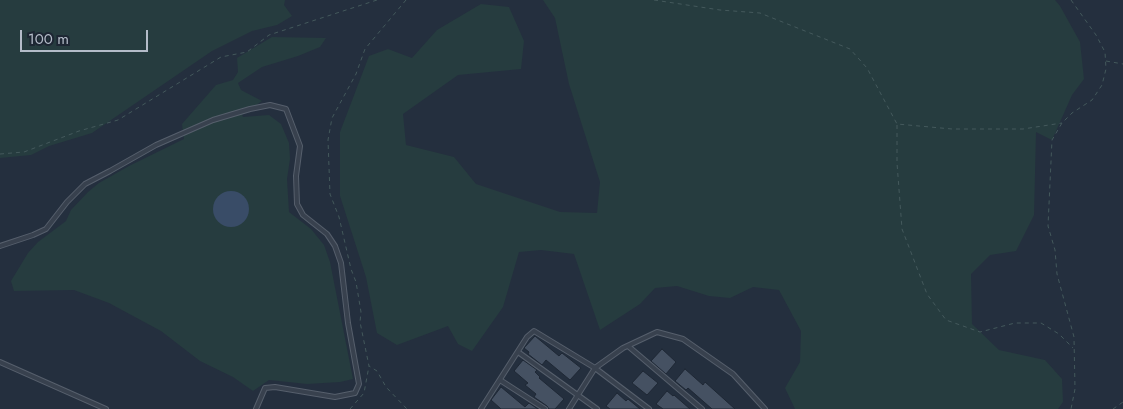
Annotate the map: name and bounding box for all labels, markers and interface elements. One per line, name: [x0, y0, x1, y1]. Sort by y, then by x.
scale bar: [22, 20, 150, 52]
text: 100 m: [28, 28, 69, 50]

